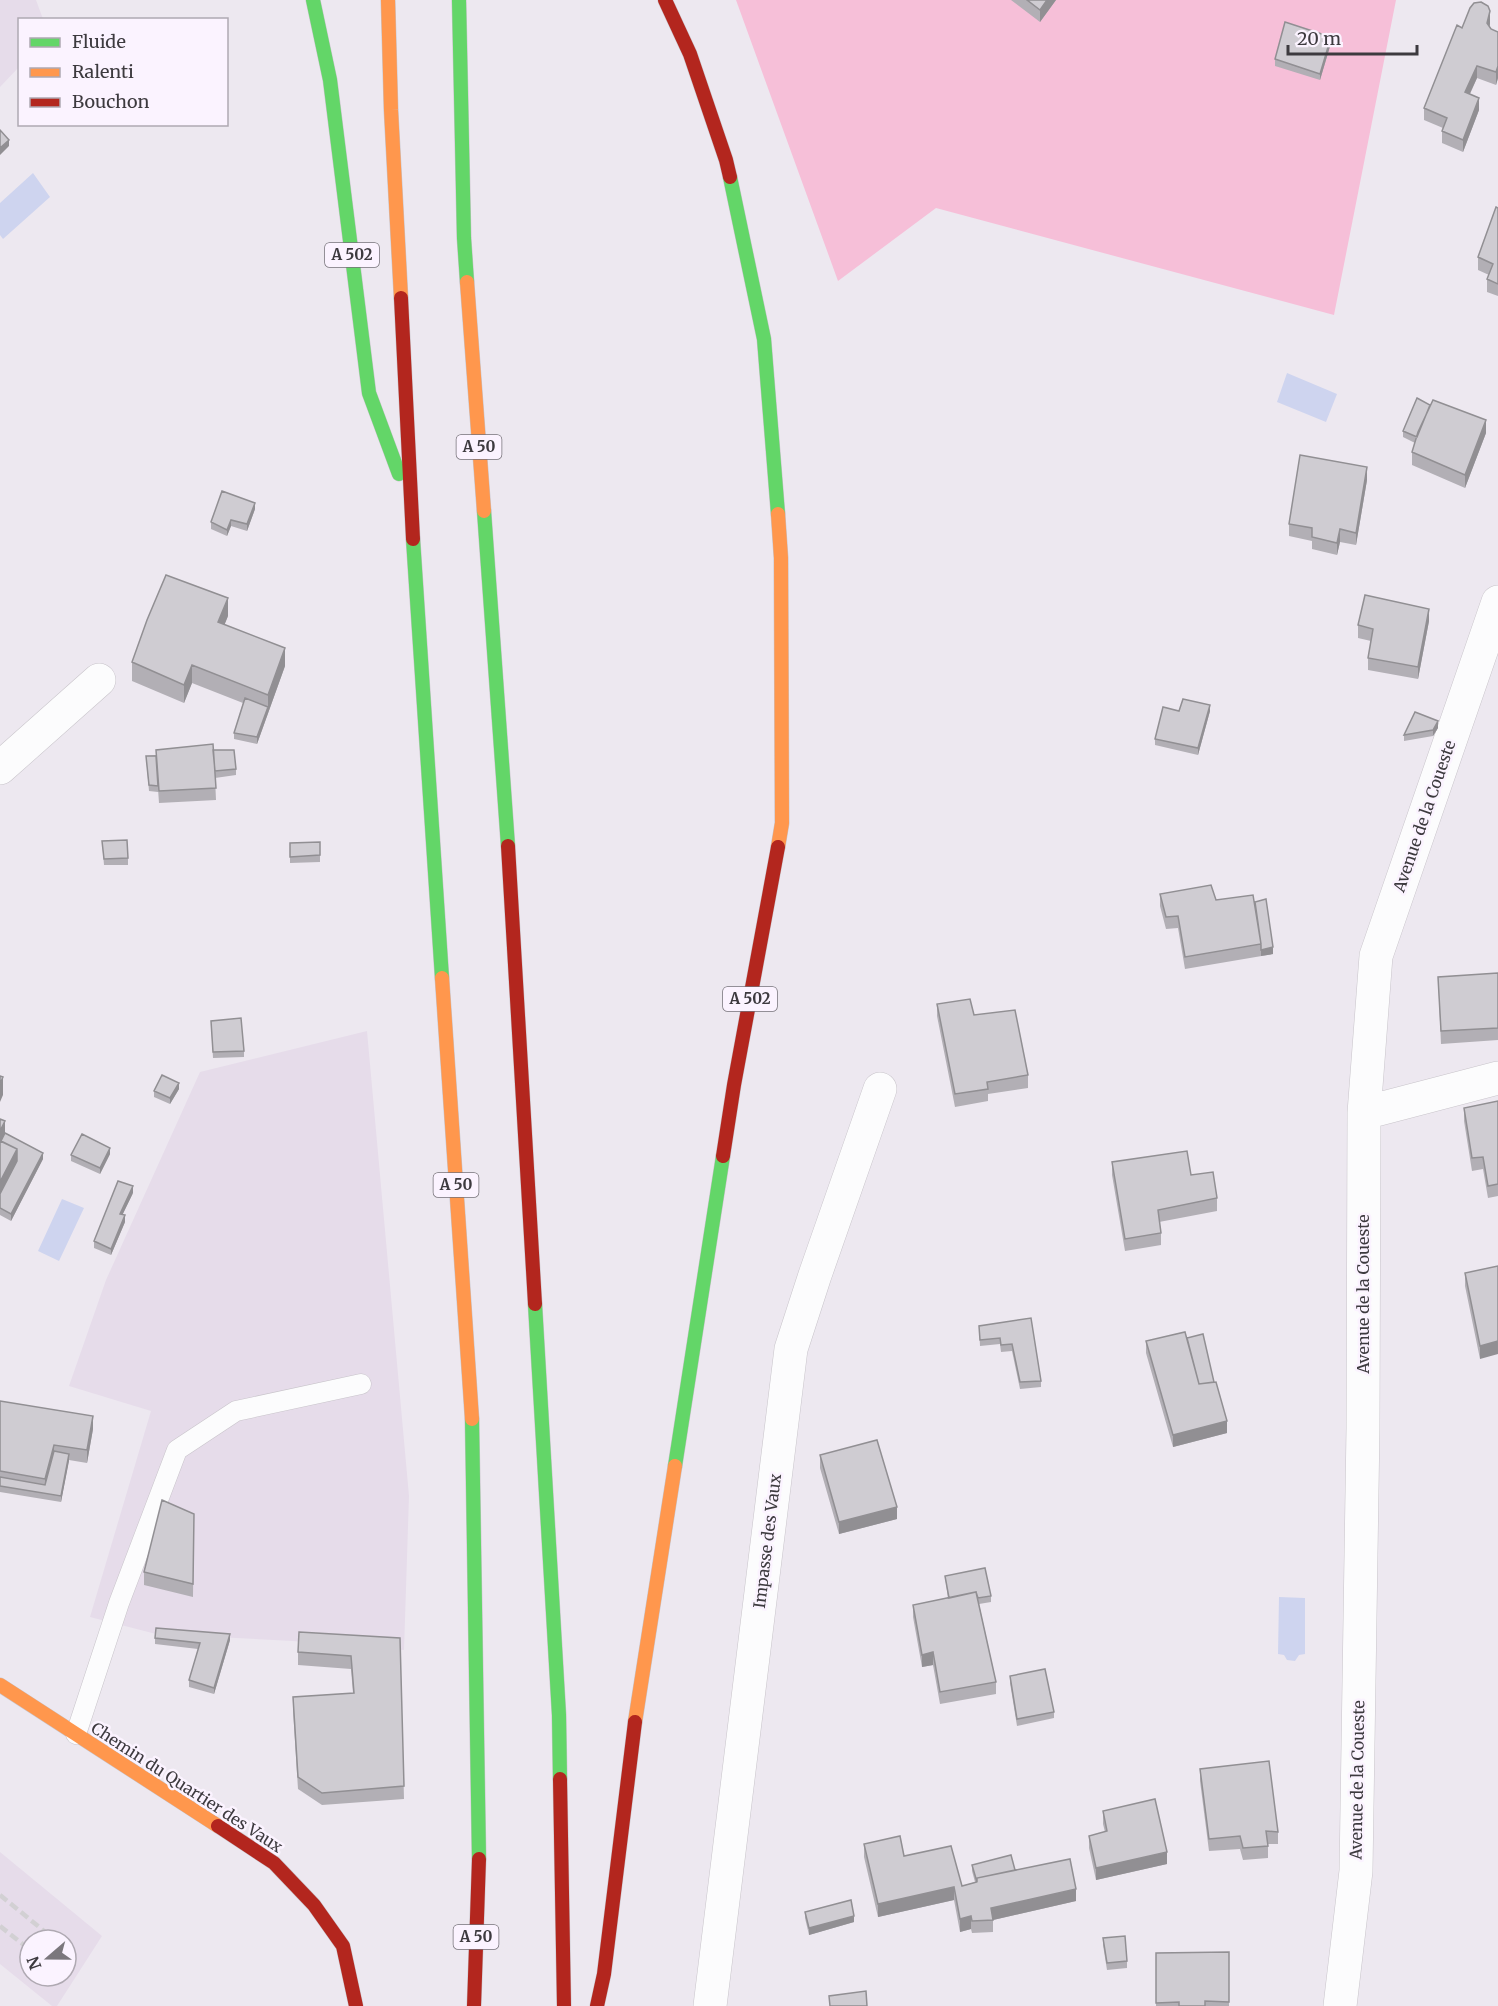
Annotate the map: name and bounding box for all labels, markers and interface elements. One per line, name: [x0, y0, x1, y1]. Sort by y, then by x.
legend: [18, 18, 228, 126]
scale bar: [1288, 18, 1417, 56]
text: 20 m: [1297, 27, 1341, 50]
text: Fluide: [72, 30, 126, 53]
text: Ralenti: [72, 60, 134, 83]
text: Bouchon: [72, 90, 149, 113]
road number: A 502: [325, 243, 379, 267]
road number: A 50: [456, 435, 502, 459]
street label: Avenue de la Coueste: [1388, 737, 1459, 896]
road number: A 502: [723, 987, 777, 1011]
road number: A 50: [434, 1173, 478, 1197]
street label: Avenue de la Coueste: [1353, 1214, 1373, 1375]
street label: Impasse des Vaux: [749, 1472, 785, 1609]
street label: Avenue de la Coueste: [1346, 1700, 1368, 1861]
street label: Chemin du Quartier des Vaux: [87, 1718, 287, 1857]
road number: A 50: [454, 1925, 498, 1949]
north arrow: [18, 1928, 78, 1988]
text: N: [22, 1953, 45, 1972]

